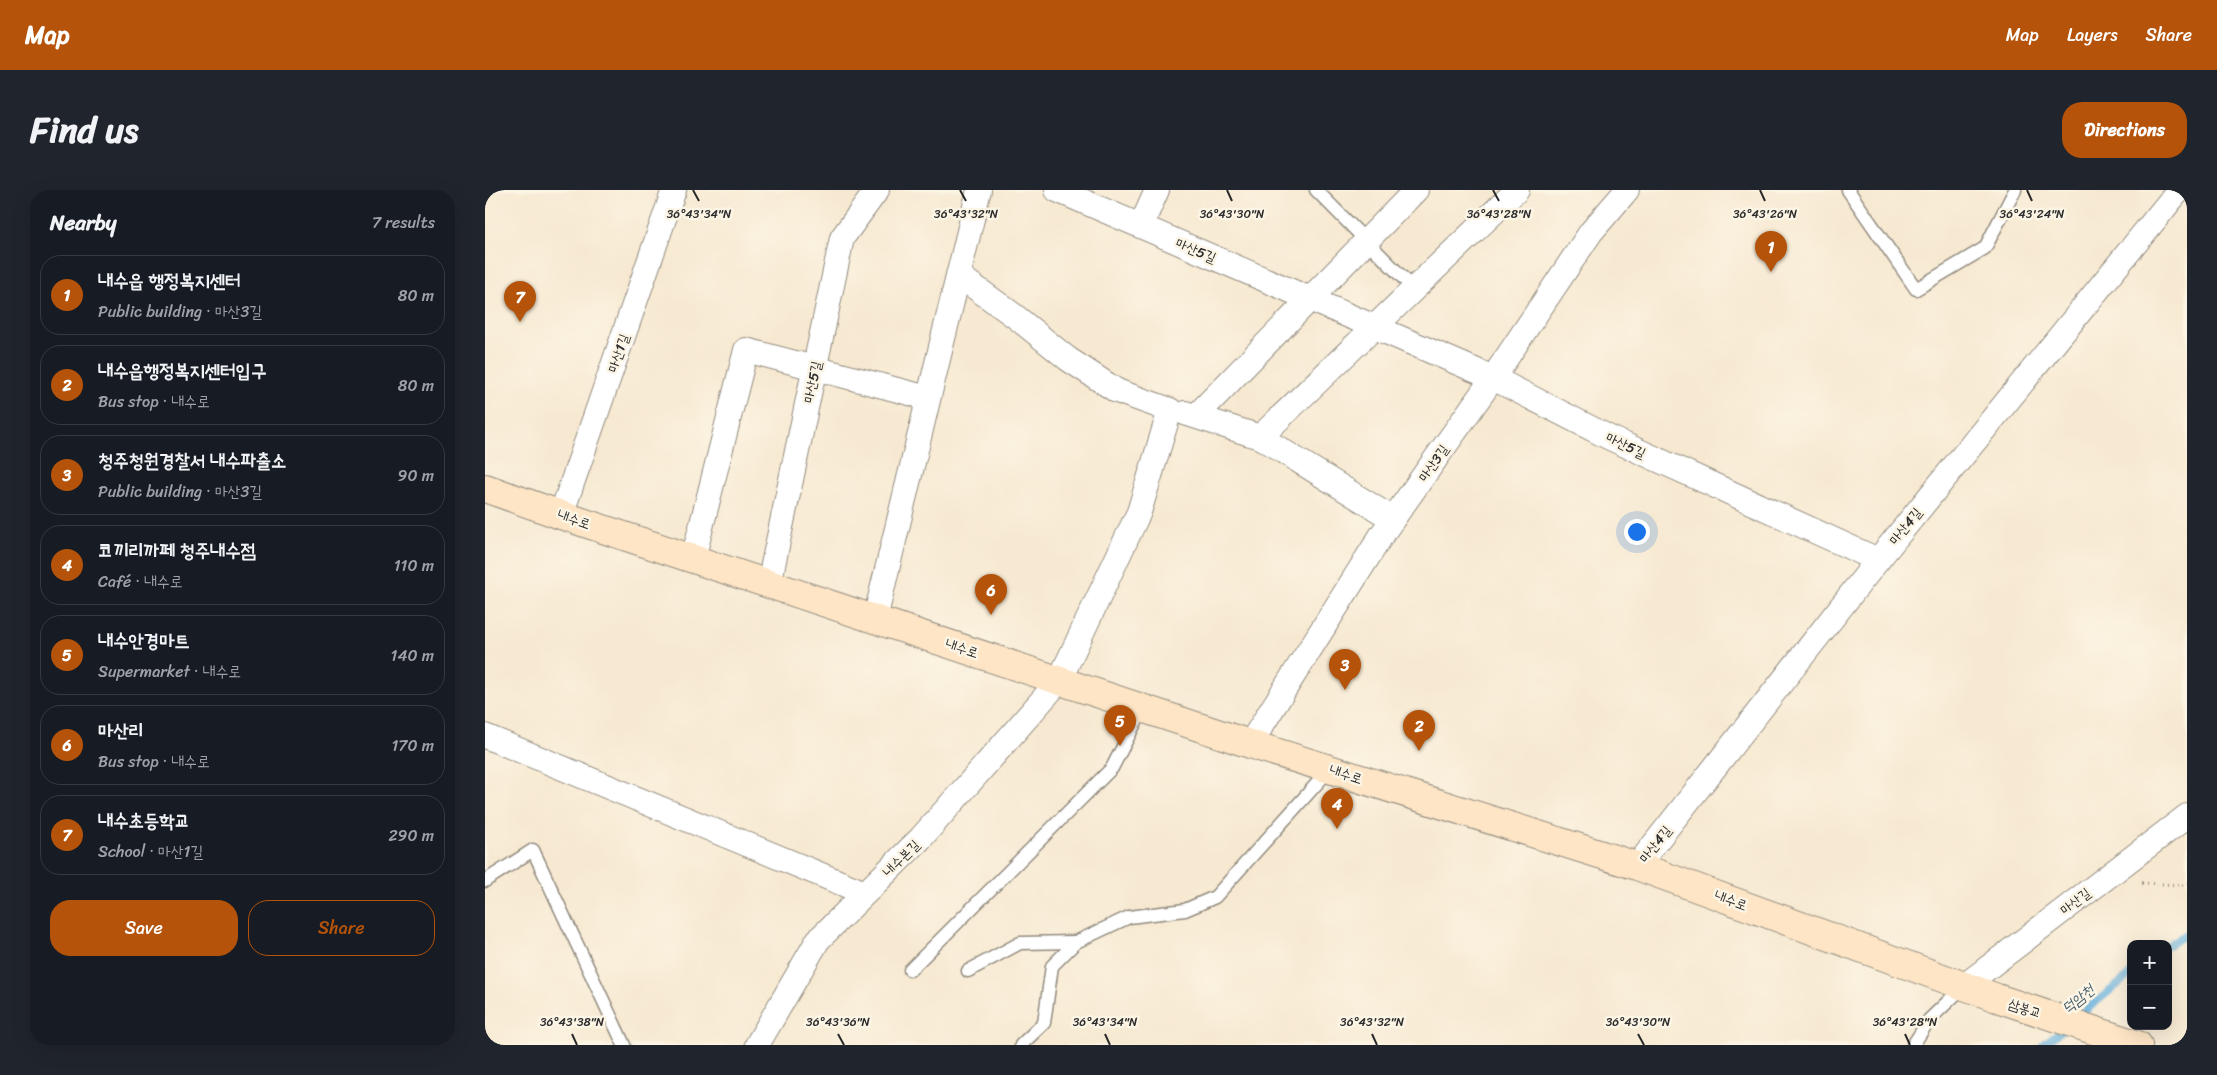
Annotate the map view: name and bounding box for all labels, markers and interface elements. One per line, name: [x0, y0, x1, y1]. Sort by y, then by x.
text: Map: [25, 14, 69, 56]
text: Map: [2006, 19, 2039, 51]
text: Layers: [2067, 19, 2118, 51]
text: Share: [2146, 19, 2192, 51]
text: Find us: [30, 99, 138, 161]
button: Directions: [2062, 102, 2187, 158]
text: 36°43'34"N: [667, 203, 732, 225]
text: 36°43'32"N: [934, 203, 999, 225]
text: 36°43'30"N: [1200, 203, 1265, 225]
text: 36°43'28"N: [1467, 203, 1532, 225]
text: 36°43'26"N: [1733, 203, 1798, 225]
text: 36°43'24"N: [2000, 203, 2065, 225]
text: Nearby: [50, 204, 116, 242]
text: 7 results: [372, 208, 435, 237]
street label: 마산5길: [1171, 231, 1221, 271]
pin: 1: [1755, 231, 1787, 272]
text: 내수읍 행정복지센터: [98, 264, 241, 297]
text: 1: [64, 281, 70, 310]
text: 80 m: [398, 281, 434, 310]
pin: 7: [504, 281, 536, 322]
text: Public building · 마산3길: [98, 297, 262, 326]
street label: 마산1길: [600, 330, 637, 376]
text: 내수읍행정복지센터입구: [98, 354, 266, 387]
street label: 마산5길: [796, 358, 829, 405]
text: 2: [62, 371, 72, 400]
text: 80 m: [398, 371, 434, 400]
text: Bus stop · 내수로: [98, 387, 210, 416]
street label: 마산5길: [1601, 425, 1651, 466]
street label: 마산3길: [1411, 439, 1456, 487]
text: 청주청원경찰서 내수파출소: [98, 444, 286, 477]
text: 3: [63, 461, 71, 490]
text: 90 m: [398, 461, 434, 490]
text: Public building · 마산3길: [98, 477, 262, 506]
street label: 마산4길: [1882, 501, 1929, 551]
street label: 내수로: [554, 502, 594, 537]
your location: [1624, 519, 1650, 545]
text: 코끼리까페 청주내수점: [98, 534, 256, 567]
text: 4: [62, 551, 72, 580]
text: 110 m: [394, 551, 434, 580]
text: Café · 내수로: [98, 567, 183, 596]
pin: 6: [975, 574, 1007, 615]
text: 내수안경마트: [98, 624, 190, 657]
street label: 내수로: [942, 631, 982, 666]
text: 5: [62, 641, 72, 670]
text: 140 m: [391, 641, 434, 670]
pin: 3: [1329, 649, 1361, 690]
text: Supermarket · 내수로: [98, 657, 241, 686]
pin: 5: [1104, 705, 1136, 746]
pin: 2: [1403, 710, 1435, 751]
text: 마산리: [98, 714, 144, 747]
text: 6: [62, 731, 72, 760]
text: 170 m: [391, 731, 434, 760]
text: Bus stop · 내수로: [98, 747, 210, 776]
street label: 내수로: [1326, 757, 1366, 792]
pin: 4: [1321, 788, 1353, 829]
text: 내수초등학교: [98, 804, 190, 837]
street label: 마산4길: [1632, 819, 1679, 869]
text: 7: [62, 821, 72, 850]
text: 290 m: [388, 821, 434, 850]
street label: 내수본길: [877, 833, 927, 883]
text: School · 마산1길: [98, 837, 203, 866]
street label: 마산길: [2054, 881, 2097, 922]
street label: 내수로: [1711, 883, 1751, 918]
button: Save: [50, 900, 238, 956]
button: Share: [248, 900, 435, 956]
map controls: [2127, 940, 2172, 1030]
button: +: [2127, 940, 2172, 985]
water label: 덕암천: [2056, 976, 2102, 1020]
button: −: [2127, 985, 2172, 1030]
street label: 삼봉교: [2005, 991, 2045, 1026]
text: 36°43'38"N: [540, 1011, 605, 1033]
text: 36°43'36"N: [806, 1011, 871, 1033]
text: 36°43'34"N: [1073, 1011, 1138, 1033]
text: 36°43'32"N: [1340, 1011, 1405, 1033]
text: 36°43'30"N: [1606, 1011, 1671, 1033]
text: 36°43'28"N: [1873, 1011, 1938, 1033]

